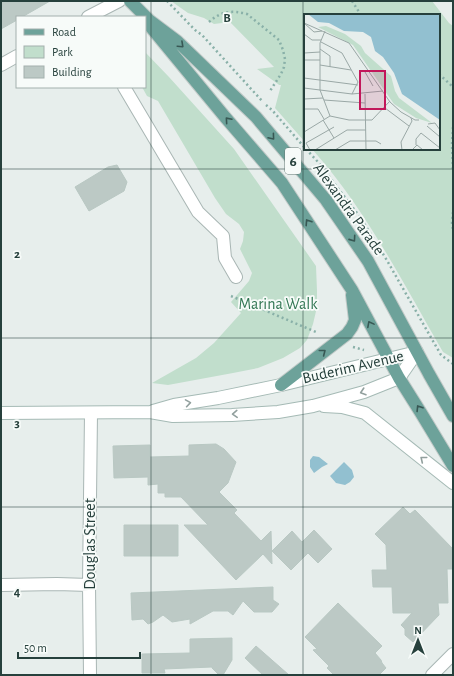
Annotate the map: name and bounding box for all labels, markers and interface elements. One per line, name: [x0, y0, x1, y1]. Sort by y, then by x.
text: B: [223, 12, 231, 25]
inset map: [304, 14, 440, 150]
legend: [16, 16, 146, 88]
text: Road: [52, 26, 76, 38]
one-way arrow: [176, 40, 184, 48]
text: Park: [52, 46, 73, 58]
text: Building: [52, 66, 92, 78]
one-way arrow: [225, 117, 232, 125]
one-way arrow: [268, 132, 275, 139]
road number: 6: [285, 148, 301, 174]
street label: Alexandra Parade: [310, 160, 388, 258]
one-way arrow: [305, 219, 313, 226]
one-way arrow: [348, 235, 356, 242]
text: 2: [14, 248, 20, 261]
park label: Marina Walk: [238, 296, 318, 312]
one-way arrow: [368, 321, 375, 329]
street label: Buderim Avenue: [301, 348, 405, 386]
one-way arrow: [318, 350, 325, 357]
one-way arrow: [359, 387, 366, 396]
one-way arrow: [185, 399, 191, 408]
one-way arrow: [416, 406, 423, 413]
one-way arrow: [232, 410, 238, 419]
text: 3: [14, 417, 20, 430]
one-way arrow: [420, 457, 427, 464]
street label: Douglas Street: [82, 498, 98, 590]
text: 4: [14, 586, 21, 599]
north arrow: [398, 620, 438, 660]
text: N: [414, 625, 422, 636]
scale bar: [18, 634, 140, 660]
text: 50 m: [24, 642, 47, 654]

